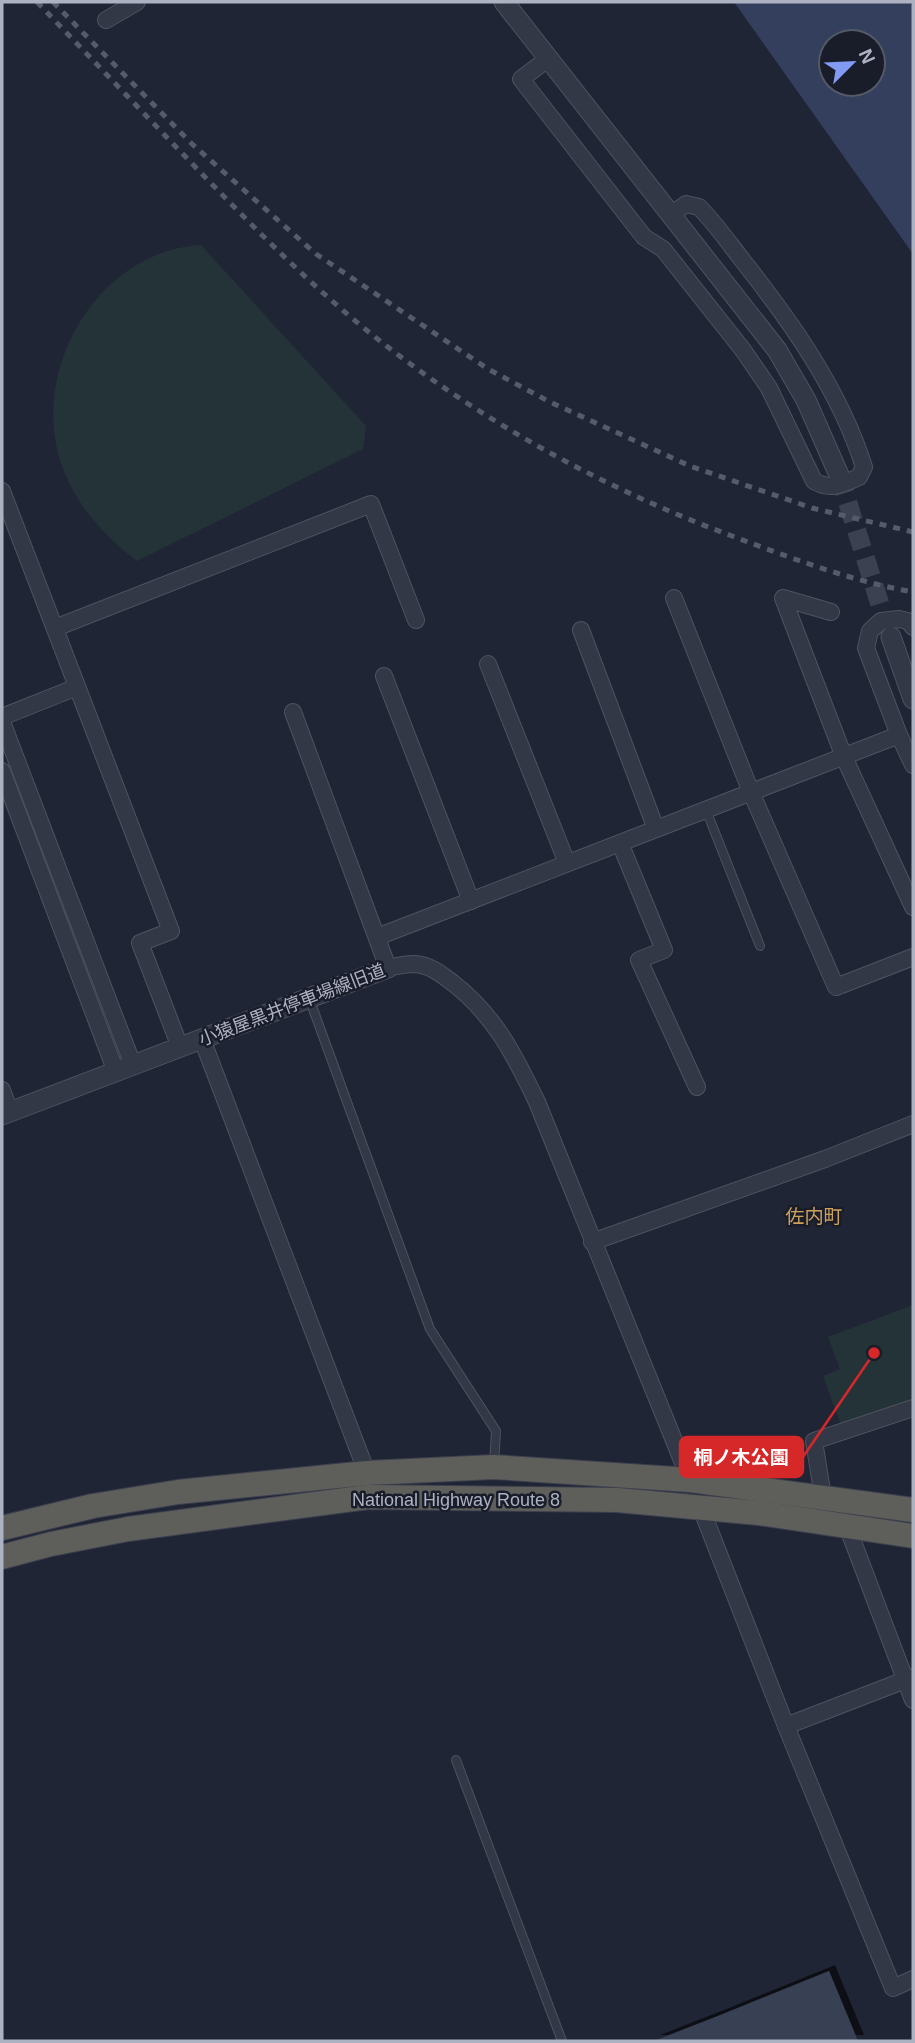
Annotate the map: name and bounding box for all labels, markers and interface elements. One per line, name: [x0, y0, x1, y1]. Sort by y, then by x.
north arrow: [817, 28, 887, 98]
text: N: [855, 46, 879, 67]
street label: 小猿屋黒井停車場線旧道: [196, 960, 388, 1050]
district label: 佐内町: [785, 1206, 843, 1227]
callout: 桐ノ木公園: [680, 1437, 803, 1477]
text: 桐ノ木公園: [693, 1447, 789, 1468]
street label: National Highway Route 8: [352, 1490, 560, 1510]

